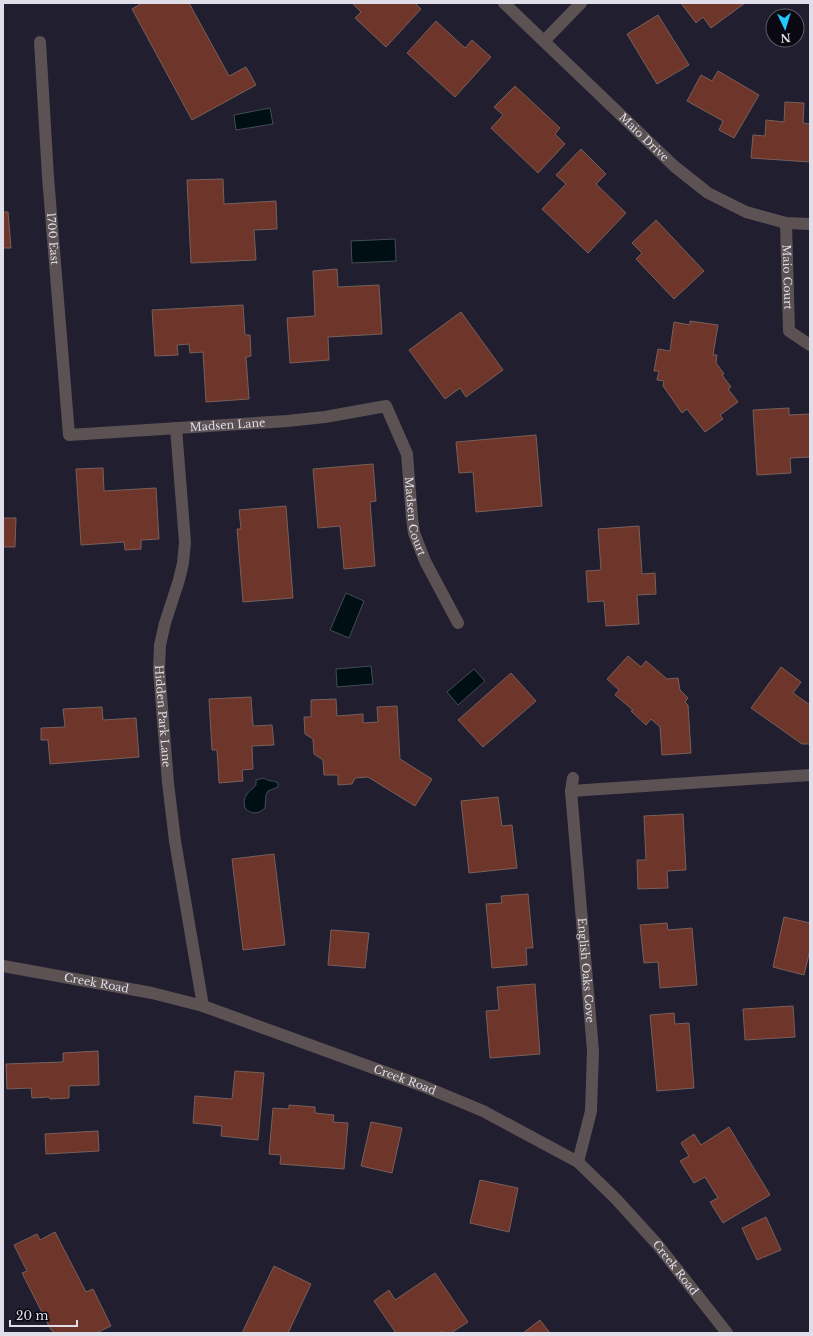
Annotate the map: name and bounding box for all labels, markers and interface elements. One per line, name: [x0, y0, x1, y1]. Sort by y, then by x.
north arrow: [765, 8, 805, 48]
text: N: [779, 31, 791, 45]
street label: Maio Drive: [616, 110, 672, 164]
street label: 1700 East: [44, 212, 62, 266]
street label: Maio Court: [780, 244, 795, 311]
street label: Madsen Lane: [189, 415, 266, 434]
street label: Madsen Court: [402, 476, 430, 558]
street label: Hidden Park Lane: [152, 664, 174, 768]
street label: English Oaks Cove: [575, 917, 598, 1023]
street label: Creek Road: [63, 970, 131, 996]
street label: Creek Road: [372, 1062, 439, 1098]
street label: Creek Road: [650, 1238, 702, 1298]
scale bar: [10, 1302, 77, 1328]
text: 20 m: [16, 1308, 48, 1323]

